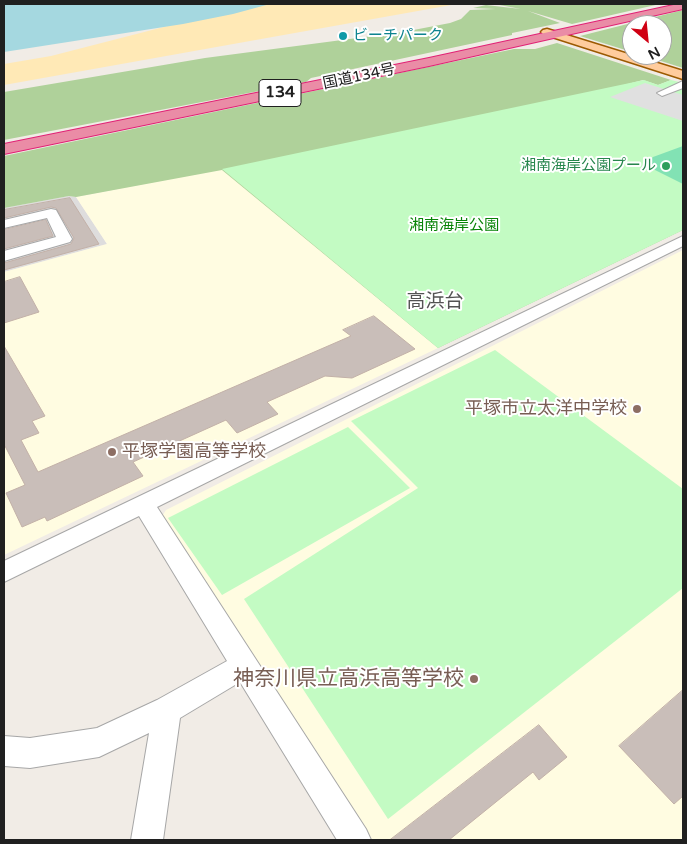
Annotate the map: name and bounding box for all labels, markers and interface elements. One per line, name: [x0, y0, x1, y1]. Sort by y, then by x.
north arrow: [622, 15, 672, 65]
place label: ビーチパーク: [353, 27, 443, 45]
marker: ビーチパーク: [337, 30, 349, 42]
text: N: [645, 43, 663, 63]
street label: 国道134号: [321, 61, 397, 93]
road number: 134: [259, 80, 301, 106]
place label: 湘南海岸公園プール: [521, 157, 656, 175]
marker: 湘南海岸公園プール: [660, 160, 672, 172]
park label: 湘南海岸公園: [409, 217, 499, 235]
district label: 高浜台: [407, 291, 463, 313]
place label: 平塚市立太洋中学校: [465, 398, 627, 420]
marker: 平塚市立太洋中学校: [631, 403, 643, 415]
place label: 平塚学園高等学校: [122, 441, 266, 463]
marker: 平塚学園高等学校: [106, 446, 118, 458]
place label: 神奈川県立高浜高等学校: [233, 666, 464, 692]
marker: 神奈川県立高浜高等学校: [468, 673, 480, 685]

